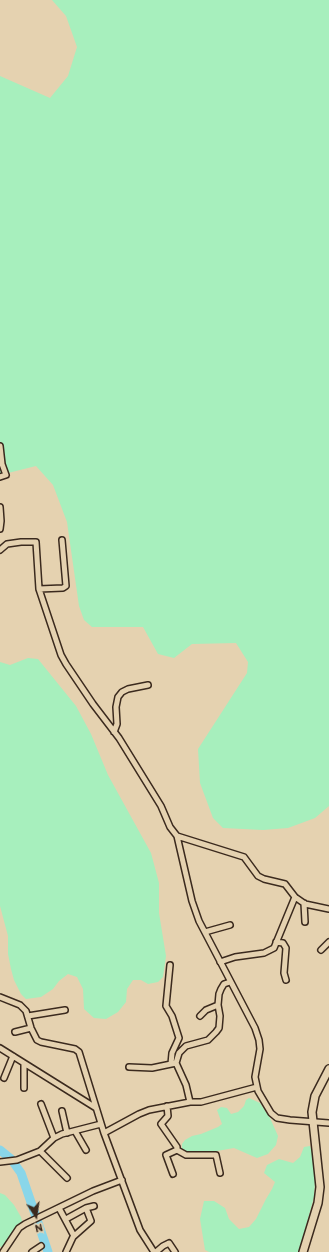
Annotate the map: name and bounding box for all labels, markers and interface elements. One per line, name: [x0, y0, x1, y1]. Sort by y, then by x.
north arrow: [16, 1196, 56, 1236]
text: N: [34, 1221, 44, 1235]

